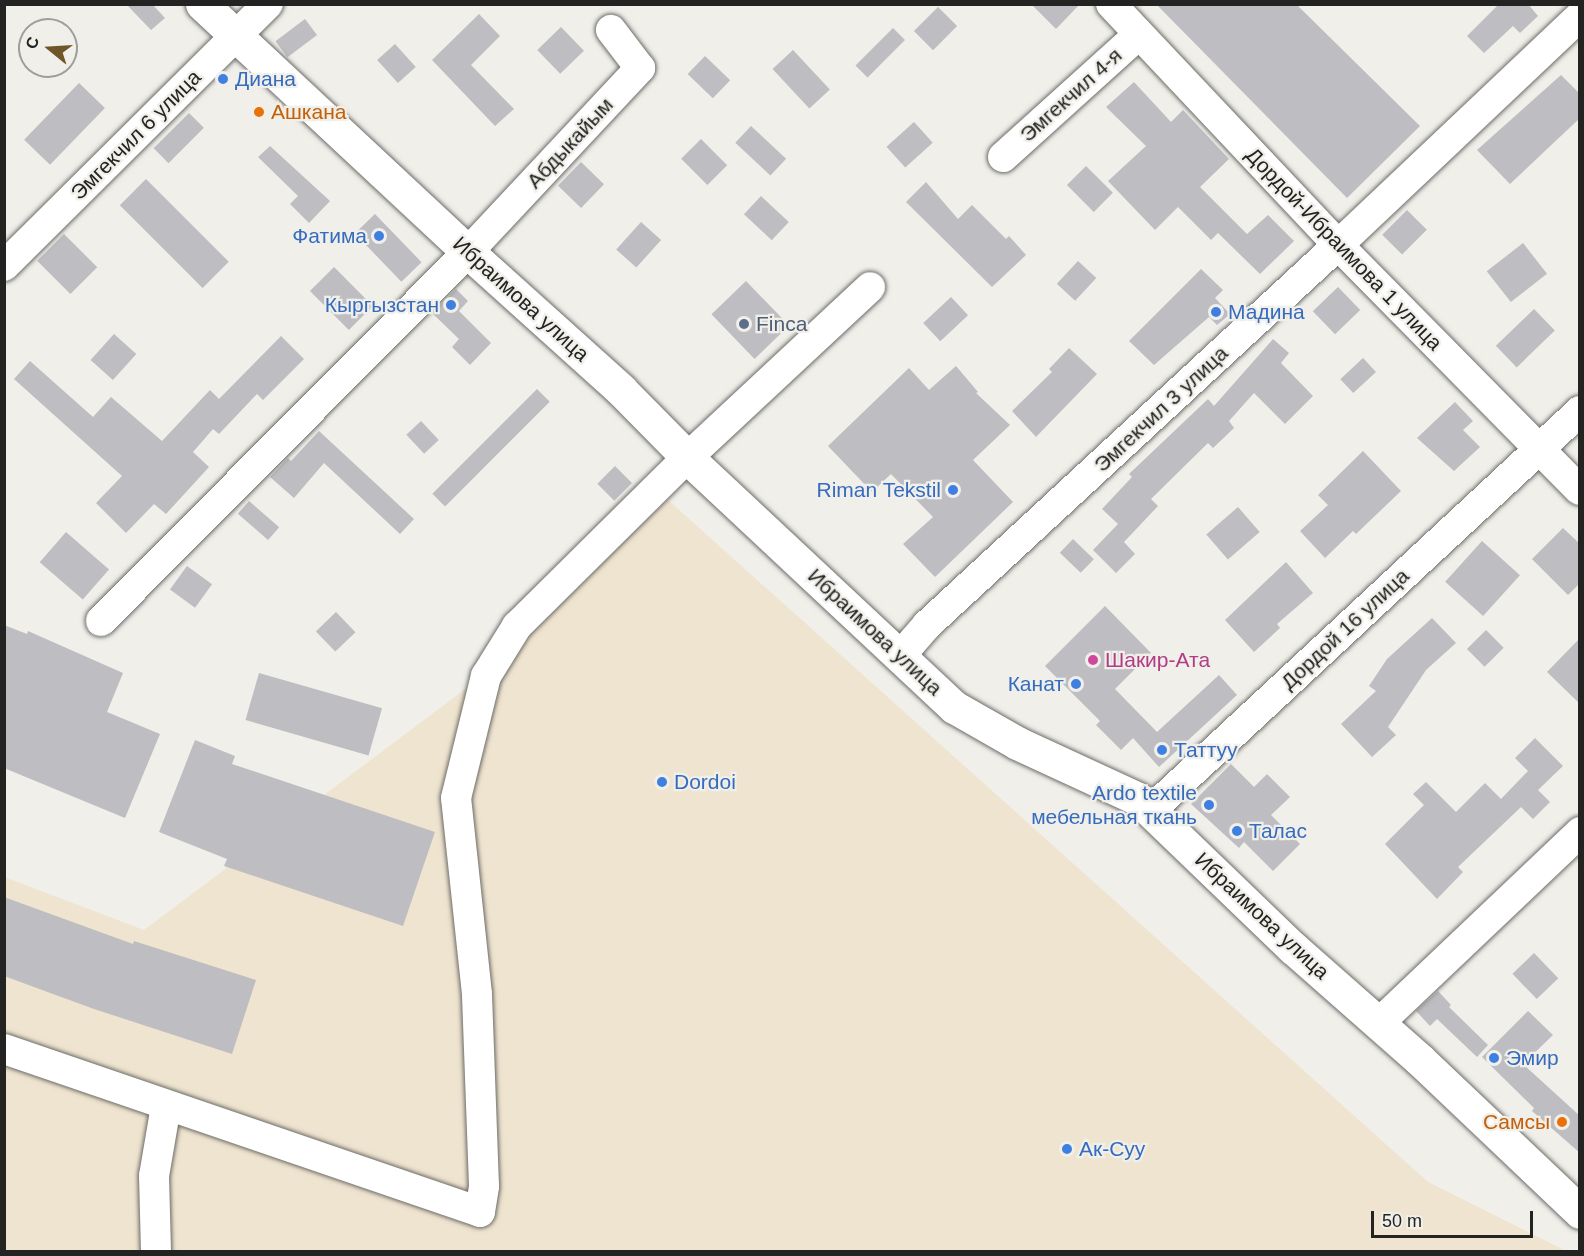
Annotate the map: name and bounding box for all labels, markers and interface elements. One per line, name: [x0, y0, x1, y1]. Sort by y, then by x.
north arrow: [18, 18, 78, 78]
text: С: [22, 35, 42, 51]
street label: Эмгекчил 4-я: [1015, 43, 1127, 147]
street label: Эмгекчил 6 улица: [66, 65, 206, 205]
place label: Диана: [235, 66, 296, 92]
marker: Диана: [216, 72, 230, 86]
street label: Абдыкайым: [522, 92, 618, 194]
place label: Ашкана: [271, 99, 346, 125]
marker: Ашкана: [252, 105, 266, 119]
street label: Дордой-Ибраимова 1 улица: [1240, 142, 1448, 356]
place label: Фатима: [292, 223, 367, 249]
marker: Фатима: [372, 229, 386, 243]
street label: Ибраимова улица: [448, 231, 594, 367]
place label: Кыргызстан: [325, 292, 439, 318]
marker: Кыргызстан: [444, 298, 458, 312]
place label: Мадина: [1228, 299, 1305, 325]
marker: Мадина: [1209, 305, 1223, 319]
place label: Finca: [756, 311, 807, 337]
marker: Finca: [737, 317, 751, 331]
street label: Эмгекчил 3 улица: [1089, 341, 1233, 477]
place label: Riman Tekstil: [816, 477, 941, 503]
marker: Riman Tekstil: [946, 483, 960, 497]
street label: Ибраимова улица: [803, 563, 947, 701]
street label: Дордой 16 улица: [1276, 563, 1414, 695]
place label: Шакир-Ата: [1105, 647, 1210, 673]
marker: Шакир-Ата: [1086, 653, 1100, 667]
place label: Канат: [1008, 671, 1064, 697]
marker: Канат: [1069, 677, 1083, 691]
place label: Таттуу: [1174, 737, 1238, 763]
marker: Таттуу: [1155, 743, 1169, 757]
place label: Dordoi: [674, 769, 736, 795]
marker: Dordoi: [655, 775, 669, 789]
place label: Ardo textile мебельная ткань: [1031, 780, 1197, 830]
marker: Ardo textile мебельная ткань: [1202, 798, 1216, 812]
place label: Талас: [1249, 818, 1307, 844]
marker: Талас: [1230, 824, 1244, 838]
street label: Ибраимова улица: [1190, 847, 1334, 985]
place label: Эмир: [1506, 1045, 1559, 1071]
marker: Эмир: [1487, 1051, 1501, 1065]
place label: Самсы: [1483, 1109, 1550, 1135]
marker: Самсы: [1555, 1115, 1569, 1129]
place label: Ак-Суу: [1079, 1136, 1145, 1162]
marker: Ак-Суу: [1060, 1142, 1074, 1156]
scale bar: [1374, 1199, 1536, 1237]
text: 50 m: [1382, 1211, 1422, 1231]

